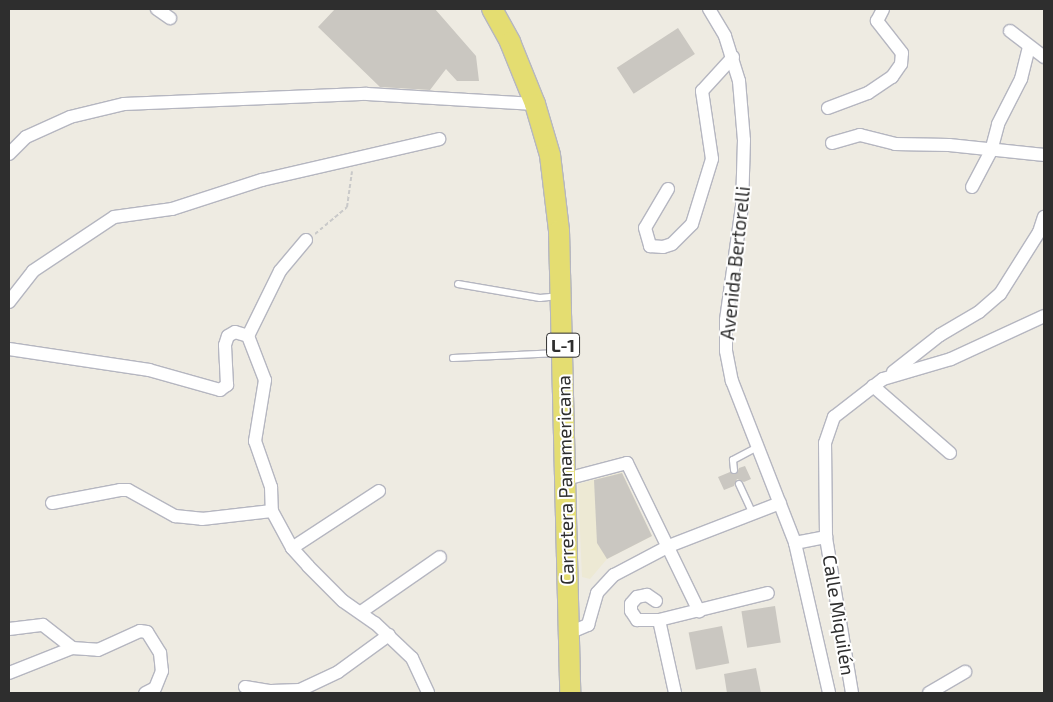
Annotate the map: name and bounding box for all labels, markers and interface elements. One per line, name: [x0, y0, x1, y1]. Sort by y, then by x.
street label: Avenida Bertorelli: [716, 185, 754, 341]
road number: L-1: [546, 330, 580, 360]
street label: Carretera Panamericana: [552, 375, 578, 585]
street label: Calle Miquilén: [818, 553, 860, 677]

